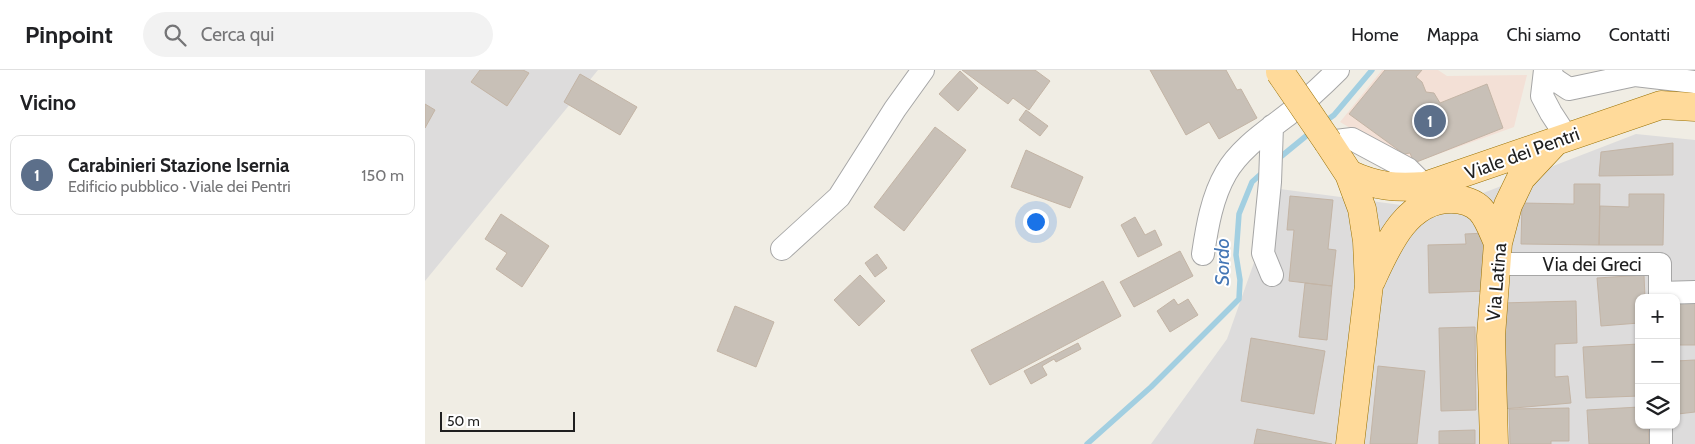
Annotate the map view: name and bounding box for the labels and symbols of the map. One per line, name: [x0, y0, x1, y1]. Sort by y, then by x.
pin: 1: [1414, 102, 1446, 140]
street label: Viale dei Pentri: [1462, 122, 1582, 185]
your location: [1023, 209, 1049, 235]
water label: Sordo: [1210, 238, 1234, 286]
street label: Via Latina: [1482, 242, 1511, 322]
street label: Via dei Greci: [1542, 253, 1642, 276]
scale bar: [440, 409, 575, 432]

